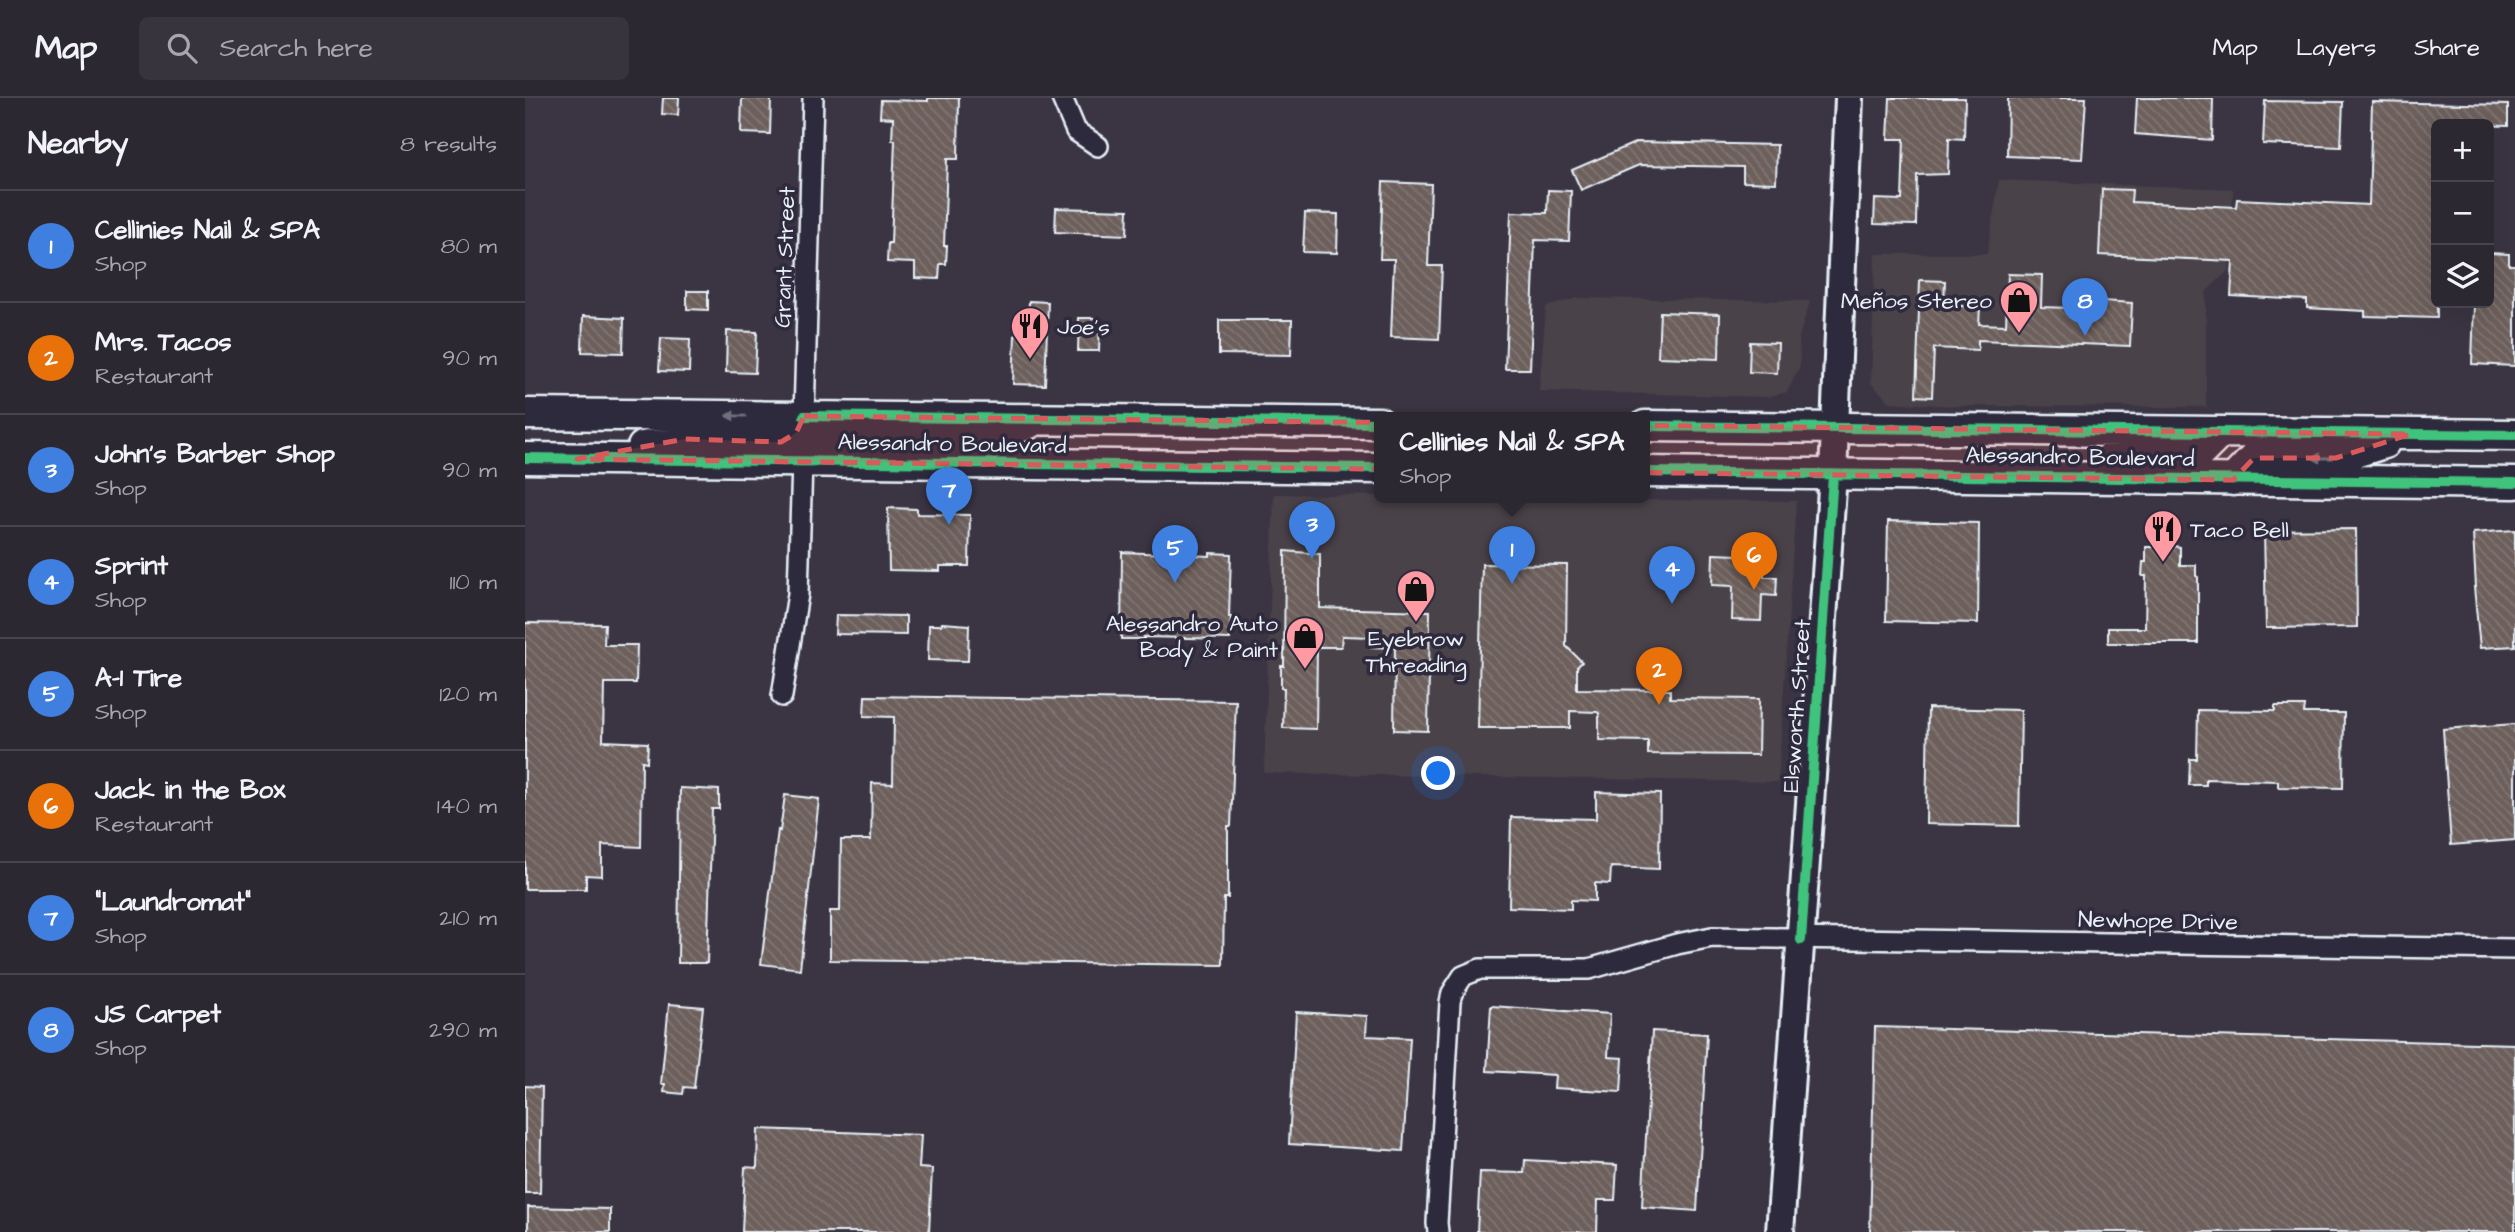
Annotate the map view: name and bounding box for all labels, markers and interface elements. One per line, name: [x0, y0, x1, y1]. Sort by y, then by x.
search box: [139, 17, 629, 80]
text: Map: [35, 25, 97, 71]
icon: search: [163, 29, 201, 67]
text: Search here: [219, 30, 373, 66]
text: Map: [2213, 31, 2258, 65]
text: Layers: [2296, 31, 2376, 65]
text: Share: [2414, 31, 2480, 65]
map controls: [2431, 119, 2494, 308]
button: +: [2431, 119, 2494, 182]
text: Nearby: [28, 123, 128, 165]
text: 8 results: [400, 128, 497, 160]
button: −: [2431, 182, 2494, 245]
street label: Grant Street: [767, 185, 803, 328]
text: Cellinies Nail & SPA: [95, 212, 320, 248]
text: 1: [50, 230, 52, 262]
text: 80 m: [440, 230, 497, 262]
button: layers: [2431, 245, 2494, 308]
text: Shop: [95, 248, 147, 280]
pin: 8: [2062, 278, 2108, 336]
shop icon: Meños Stereo: [1998, 279, 2040, 334]
place label: Meños Stereo: [1841, 285, 1992, 317]
restaurant icon: Joe's: [1009, 305, 1051, 360]
place label: Joe's: [1057, 311, 1110, 343]
text: Mrs. Tacos: [95, 324, 232, 360]
text: 2: [44, 342, 58, 374]
text: 90 m: [442, 342, 497, 374]
text: Restaurant: [95, 360, 213, 392]
one-way arrow: [724, 410, 746, 422]
popup: [1374, 412, 1650, 503]
text: Cellinies Nail & SPA: [1400, 424, 1624, 460]
street label: Alessandro Boulevard: [837, 426, 1067, 462]
text: John's Barber Shop: [95, 436, 335, 472]
street label: Alessandro Boulevard: [1965, 439, 2195, 475]
one-way arrow: [2311, 452, 2333, 464]
text: 3: [45, 454, 57, 486]
text: 90 m: [442, 454, 497, 486]
text: Shop: [1400, 460, 1452, 492]
pin: 7: [926, 467, 972, 525]
text: Shop: [95, 472, 147, 504]
pin: 3: [1289, 501, 1335, 559]
restaurant icon: Taco Bell: [2142, 508, 2184, 563]
place label: Taco Bell: [2190, 514, 2289, 546]
pin: 5: [1152, 525, 1198, 583]
pin: 1: [1489, 526, 1535, 584]
pin: 6: [1731, 532, 1777, 590]
pin: 4: [1649, 546, 1695, 604]
text: Sprint: [95, 548, 168, 584]
text: 4: [43, 566, 59, 598]
text: 110 m: [449, 566, 497, 598]
shop icon: Eyebrow Threading: [1395, 568, 1437, 623]
text: Shop: [95, 584, 147, 616]
place label: Alessandro Auto Body & Paint: [1106, 608, 1279, 667]
shop icon: Alessandro Auto Body & Paint: [1284, 615, 1326, 670]
street label: Elsworth Street: [1775, 618, 1819, 794]
place label: Eyebrow Threading: [1365, 623, 1467, 682]
pin: 2: [1636, 647, 1682, 705]
text: A-1 Tire: [95, 660, 182, 696]
text: 5: [43, 678, 59, 710]
text: 120 m: [439, 678, 497, 710]
text: Shop: [95, 696, 147, 728]
your location: [1421, 756, 1455, 790]
text: Jack in the Box: [95, 772, 285, 808]
text: 6: [44, 790, 58, 822]
text: 140 m: [437, 790, 497, 822]
text: Restaurant: [95, 808, 213, 840]
text: "Laundromat": [95, 884, 251, 920]
text: 7: [44, 902, 58, 934]
text: 210 m: [439, 902, 497, 934]
street label: Newhope Drive: [2078, 904, 2238, 938]
text: Shop: [95, 920, 147, 952]
text: JS Carpet: [95, 996, 221, 1032]
text: 8: [44, 1014, 58, 1046]
text: 290 m: [429, 1014, 497, 1046]
text: Shop: [95, 1032, 147, 1064]

